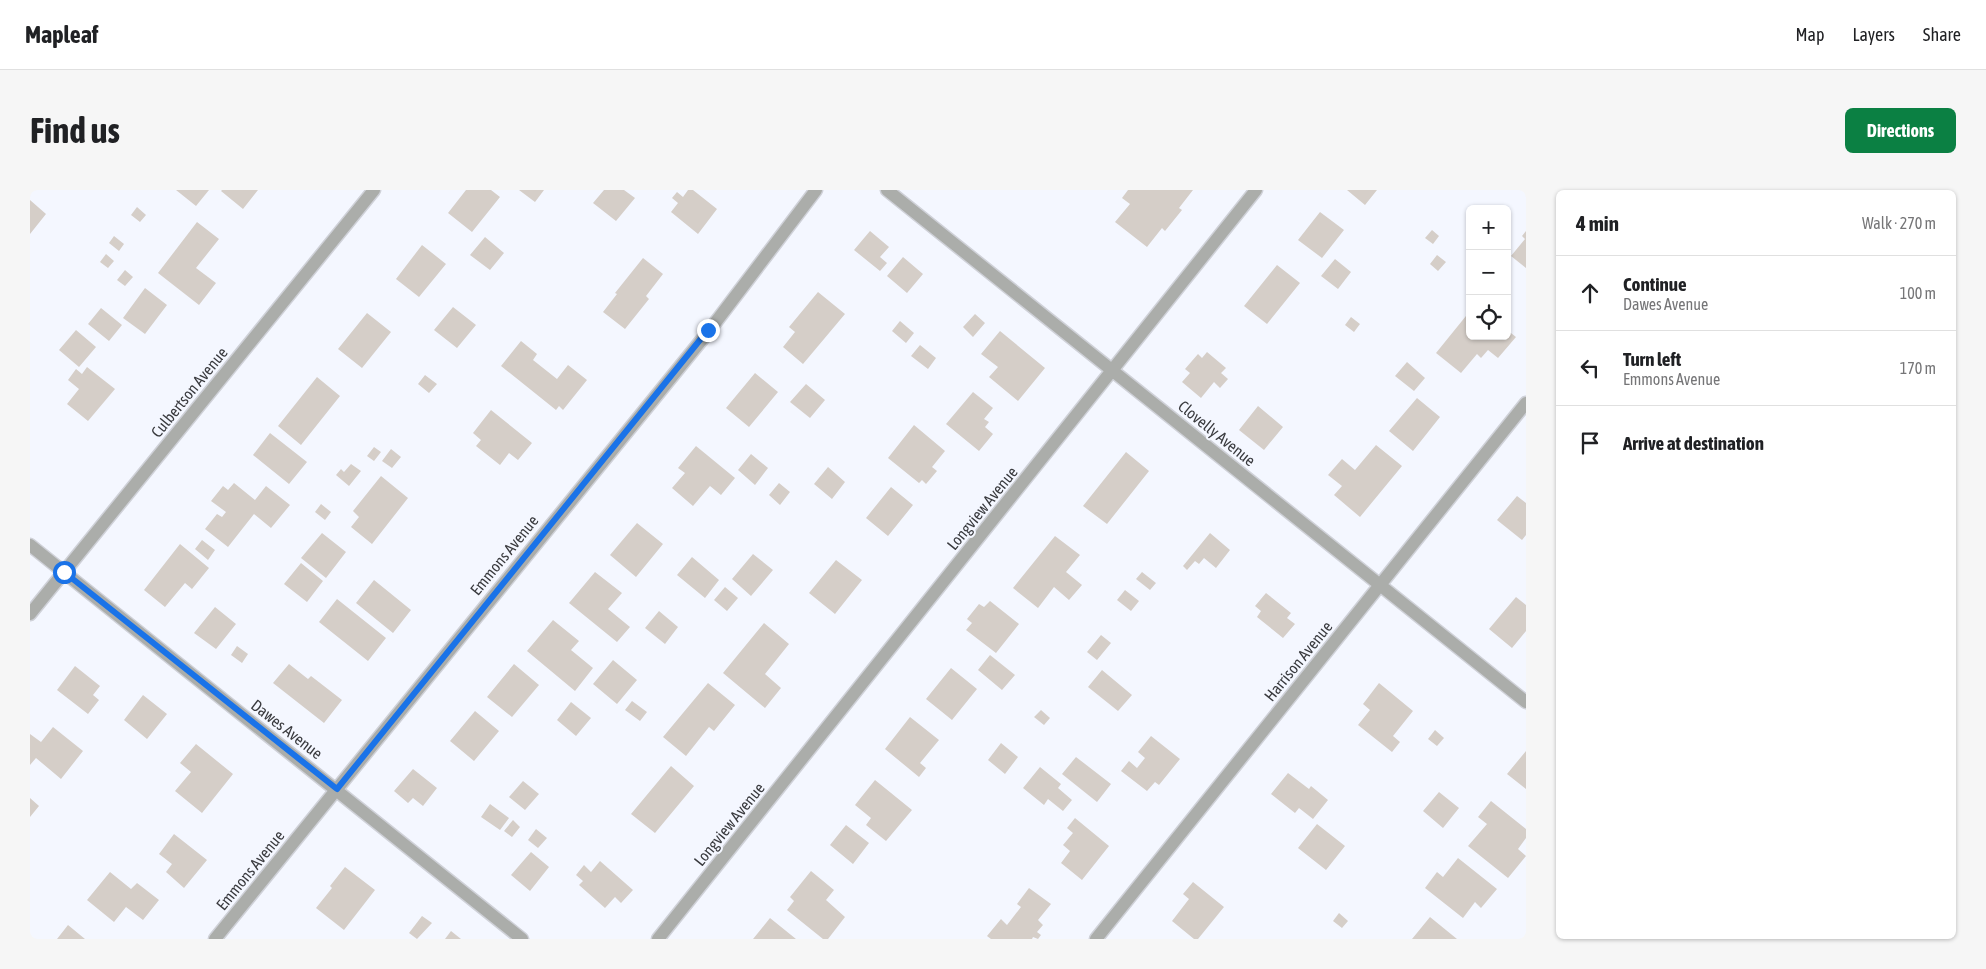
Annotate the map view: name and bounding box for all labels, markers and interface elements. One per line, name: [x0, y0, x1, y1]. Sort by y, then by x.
text: Mapleaf: [25, 21, 98, 48]
text: Map: [1795, 24, 1824, 45]
text: Layers: [1852, 24, 1895, 45]
text: Share: [1923, 24, 1961, 45]
button: Directions: [1845, 108, 1956, 153]
text: Find us: [30, 110, 120, 150]
map controls: [1466, 205, 1511, 340]
button: +: [1466, 205, 1511, 250]
text: 4 min: [1576, 211, 1619, 235]
text: Walk · 270 m: [1862, 214, 1936, 232]
button: −: [1466, 250, 1511, 295]
text: Continue: [1623, 273, 1687, 295]
icon: ahead: [1576, 279, 1604, 307]
text: 100 m: [1900, 284, 1936, 302]
button: locate: [1466, 295, 1511, 340]
text: Dawes Avenue: [1623, 295, 1708, 313]
route end: [697, 319, 720, 342]
street label: Culbertson Avenue: [147, 343, 231, 441]
text: Turn left: [1623, 348, 1681, 370]
icon: left: [1576, 354, 1604, 382]
text: 170 m: [1900, 359, 1936, 377]
text: Emmons Avenue: [1623, 370, 1720, 388]
street label: Clovelly Avenue: [1174, 397, 1259, 470]
icon: arrive: [1576, 429, 1604, 457]
text: Arrive at destination: [1623, 432, 1764, 454]
street label: Longview Avenue: [943, 463, 1022, 554]
street label: Emmons Avenue: [466, 512, 542, 598]
route start: [53, 561, 76, 584]
street label: Harrison Avenue: [1260, 618, 1336, 704]
street label: Dawes Avenue: [248, 696, 326, 762]
street label: Longview Avenue: [690, 779, 769, 870]
street label: Emmons Avenue: [212, 827, 288, 913]

